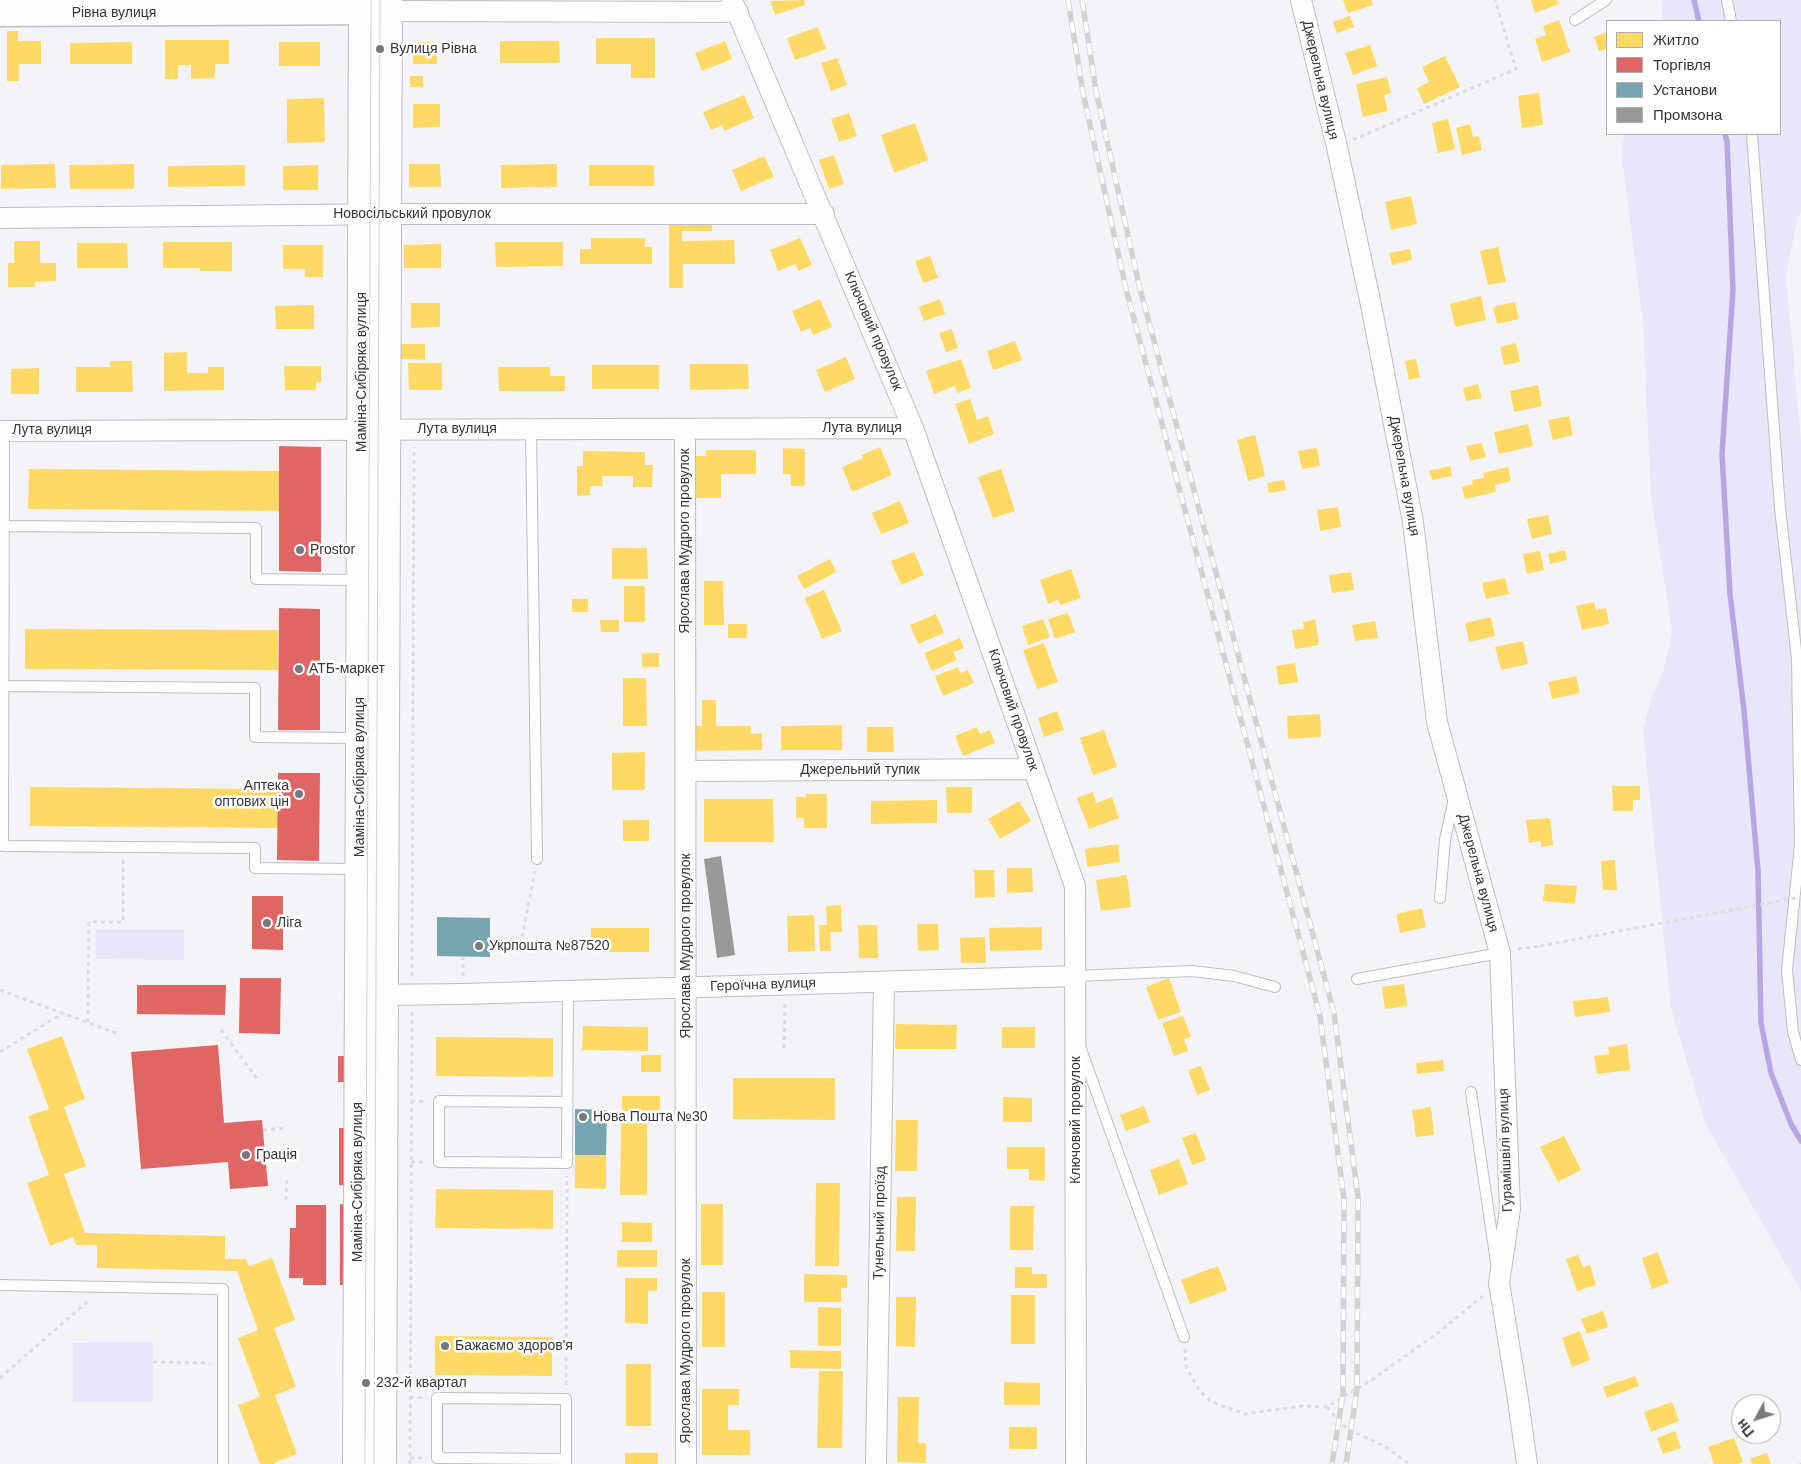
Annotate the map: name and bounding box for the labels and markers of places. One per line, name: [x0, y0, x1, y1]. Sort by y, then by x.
place label: Вулиця Рівна: [390, 41, 477, 57]
marker: Вулиця Рівна: [374, 43, 386, 55]
place label: Prostor: [310, 542, 355, 558]
marker: Prostor: [294, 544, 306, 556]
place label: АТБ-маркет: [309, 661, 385, 677]
marker: АТБ-маркет: [293, 663, 305, 675]
place label: Аптека оптових цін: [215, 778, 289, 810]
marker: Аптека оптових цін: [293, 788, 305, 800]
place label: Ліга: [277, 915, 302, 931]
marker: Ліга: [261, 917, 273, 929]
place label: Укрпошта №87520: [489, 938, 610, 954]
marker: Укрпошта №87520: [473, 940, 485, 952]
place label: Нова Пошта №30: [593, 1109, 707, 1125]
marker: Нова Пошта №30: [577, 1111, 589, 1123]
place label: Грація: [256, 1147, 297, 1163]
marker: Грація: [240, 1149, 252, 1161]
place label: Бажаємо здоров'я: [455, 1338, 573, 1354]
marker: Бажаємо здоров'я: [439, 1340, 451, 1352]
place label: 232-й квартал: [376, 1375, 467, 1391]
marker: 232-й квартал: [360, 1377, 372, 1389]

